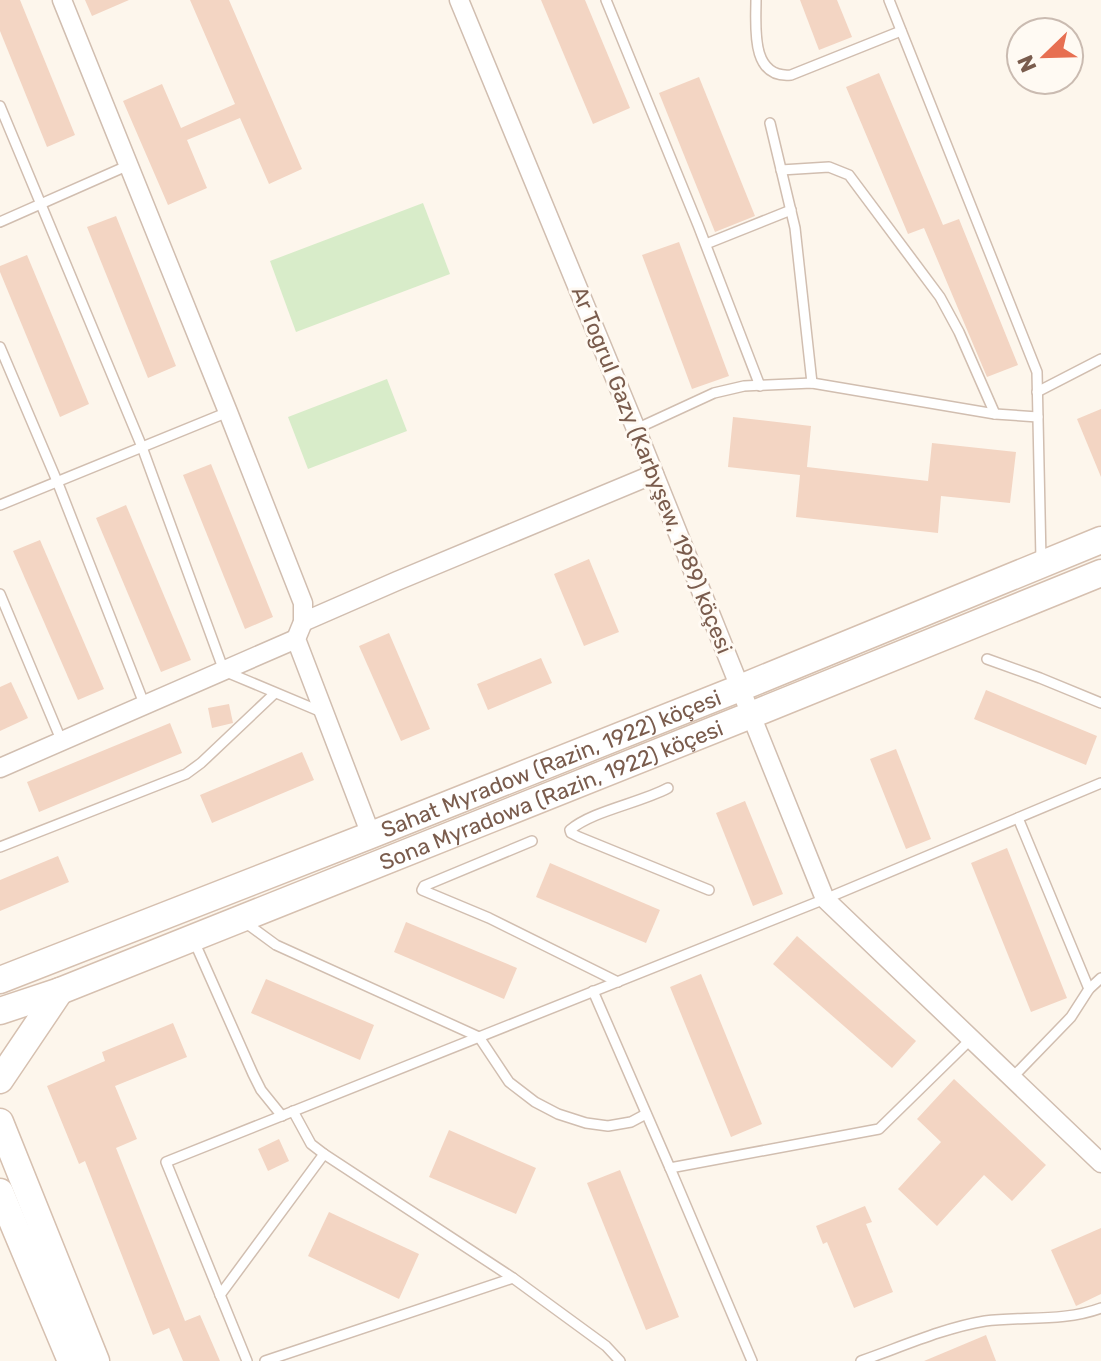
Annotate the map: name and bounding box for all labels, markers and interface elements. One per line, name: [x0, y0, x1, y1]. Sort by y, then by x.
north arrow: [1005, 16, 1085, 96]
text: N: [1012, 51, 1043, 76]
street label: Ar Togrul Gazy (Karbyşew, 1989) köçesi: [566, 282, 738, 658]
street label: Sahat Myradow (Razin, 1922) köçesi: [377, 684, 725, 843]
street label: Sona Myradowa (Razin, 1922) köçesi: [375, 714, 727, 876]

